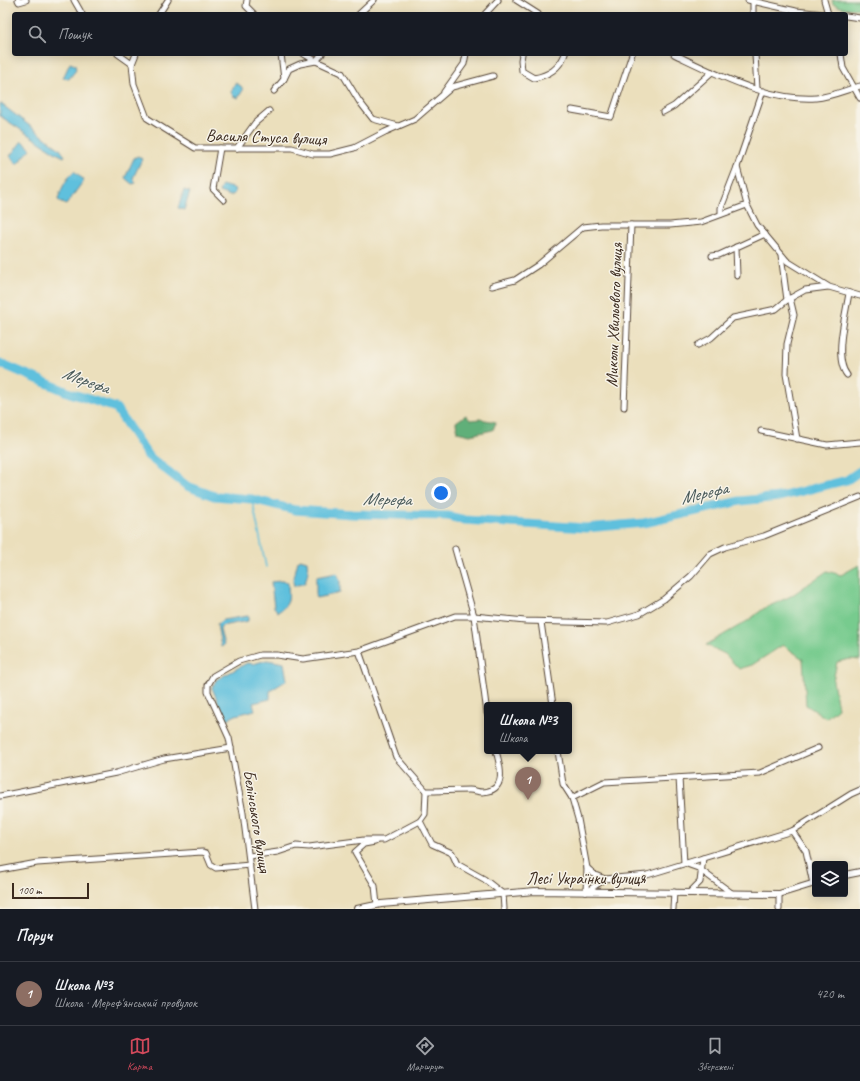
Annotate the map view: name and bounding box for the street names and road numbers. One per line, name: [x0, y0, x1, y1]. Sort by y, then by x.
street label: Василя Стуса вулиця: [206, 124, 328, 150]
street label: Миколи Хвильового вулиця: [601, 242, 627, 387]
street label: Белінського вулиця: [239, 768, 276, 876]
street label: Лесі Українки вулиця: [527, 868, 646, 889]

